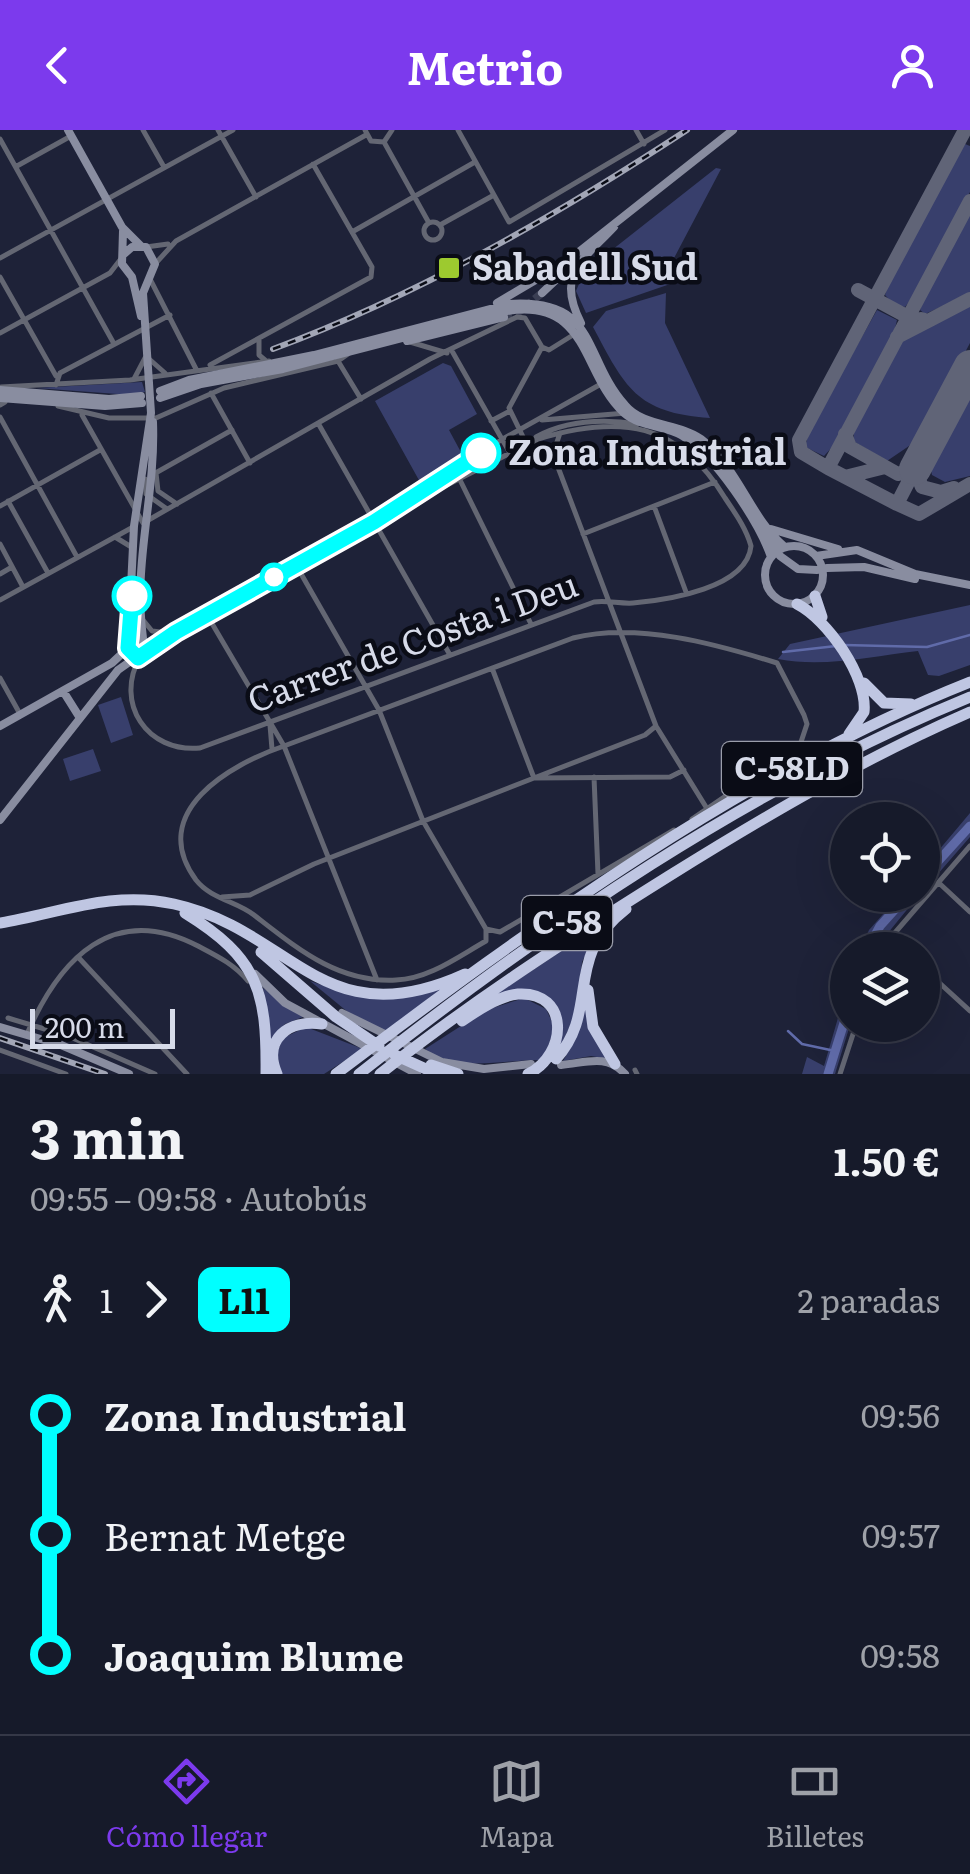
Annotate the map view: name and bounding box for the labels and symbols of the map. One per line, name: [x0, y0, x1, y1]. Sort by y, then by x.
place label: Sabadell Sud: [472, 239, 698, 291]
marker: Sabadell Sud: [436, 255, 462, 281]
place label: Zona Industrial: [508, 424, 787, 476]
marker: Zona Industrial: [462, 434, 500, 472]
street label: Carrer de Costa i Deu: [239, 556, 584, 724]
unlabelled marker: [261, 564, 287, 590]
unlabelled marker: [113, 577, 151, 615]
road number: C-58LD: [722, 742, 862, 796]
road number: C-58: [522, 896, 612, 950]
scale bar: [30, 1004, 175, 1048]

